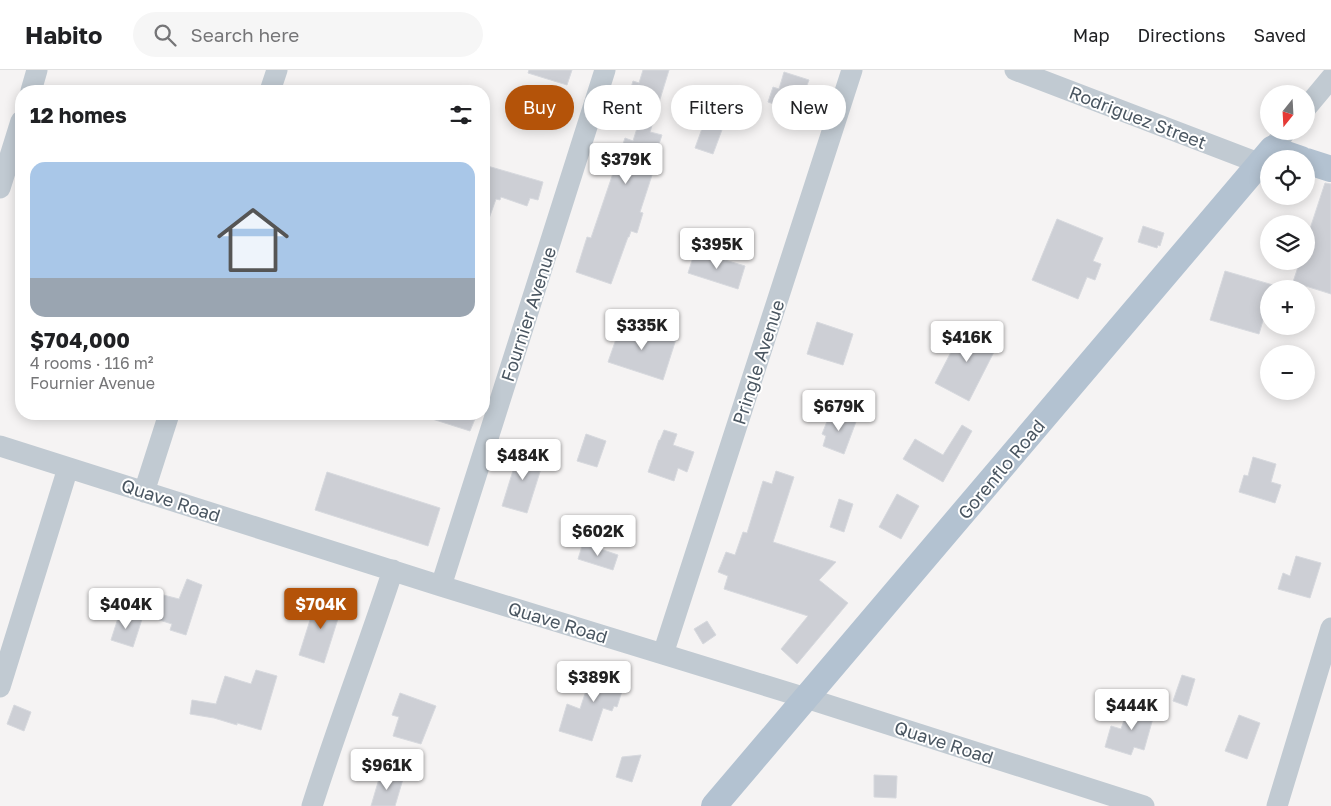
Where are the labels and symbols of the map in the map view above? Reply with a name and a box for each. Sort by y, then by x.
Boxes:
street label: Rodriguez Street [1066,81,1210,153]
north arrow [1260,85,1315,140]
pin: $379K [591,142,661,185]
pin: $395K [682,228,752,270]
street label: Fournier Avenue [496,244,560,384]
street label: Pringle Avenue [727,297,789,427]
pin: $335K [607,308,677,351]
pin: $416K [932,320,1002,363]
pin: $679K [804,390,874,432]
street label: Gorenflo Road [953,415,1049,523]
pin: $484K [488,438,558,481]
street label: Quave Road [119,474,223,526]
pin: $602K [563,514,633,557]
pin: $404K [91,588,161,630]
pin: $704K [286,588,356,630]
street label: Quave Road [506,596,610,648]
pin: $389K [559,660,629,703]
pin: $444K [1097,688,1167,731]
street label: Quave Road [892,716,996,768]
pin: $961K [352,748,422,791]

